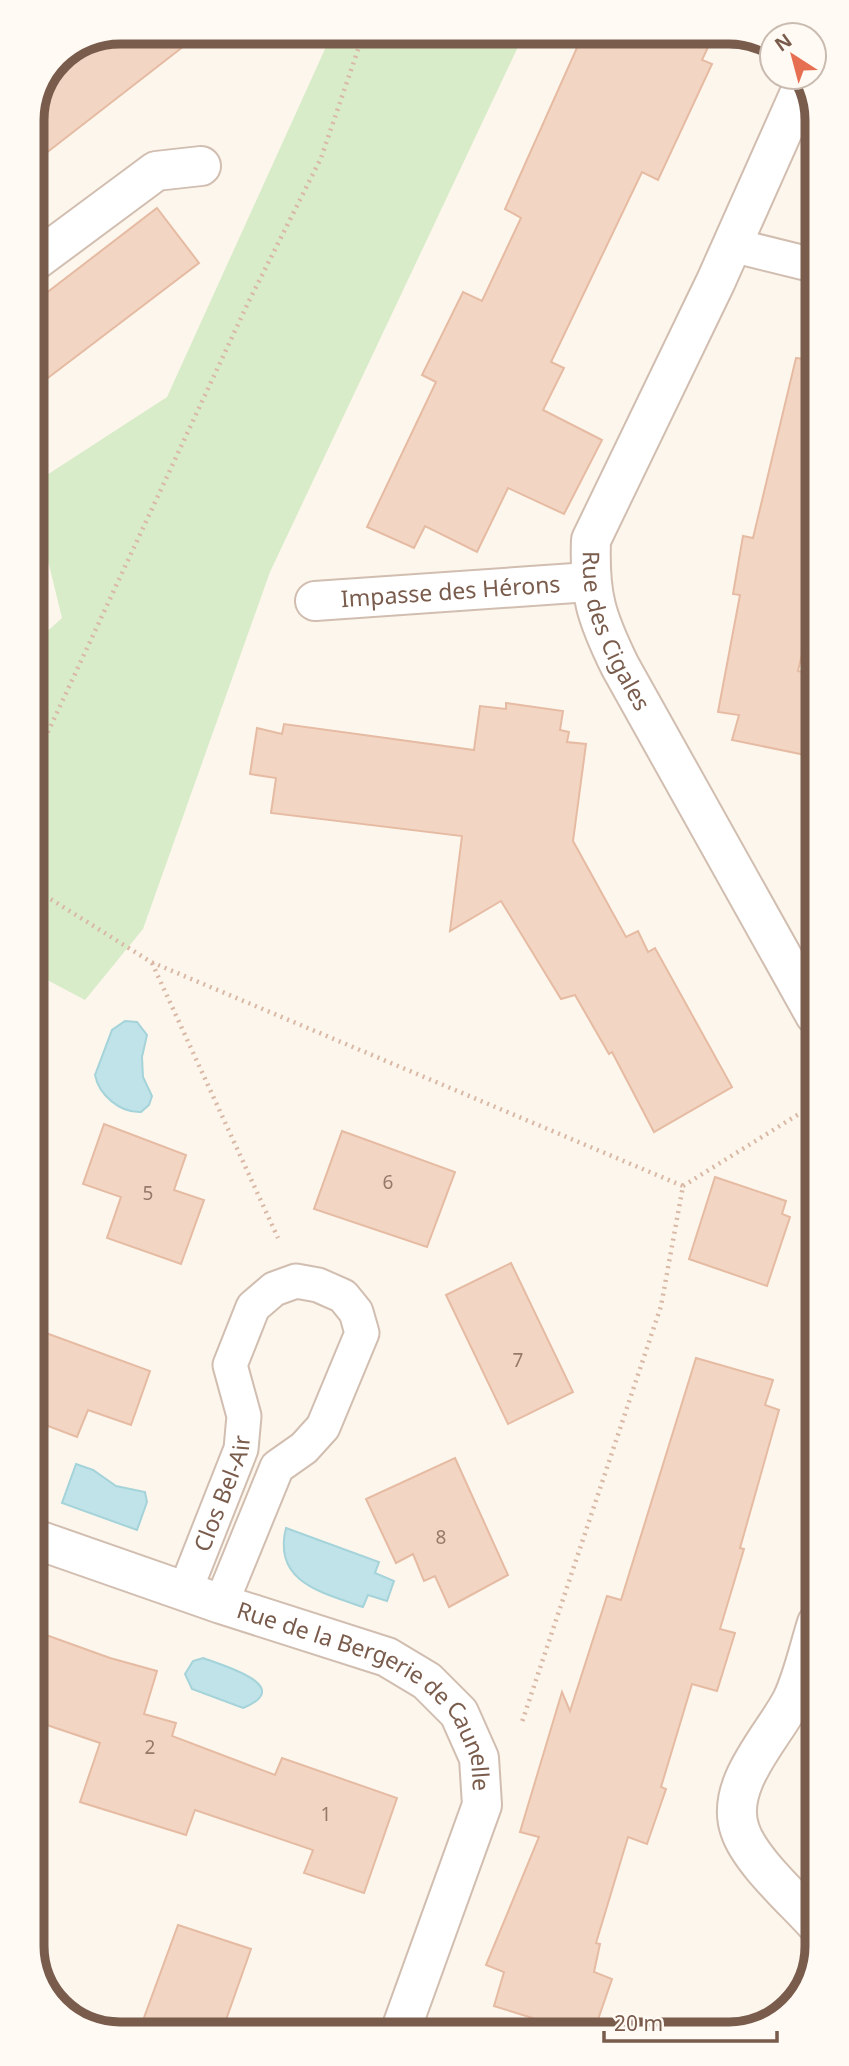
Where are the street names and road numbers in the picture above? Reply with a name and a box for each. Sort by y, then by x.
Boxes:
street label: Rue des Cigales [576,551,659,716]
street label: Impasse des Hérons [340,567,561,614]
street label: Clos Bel-Air [185,1433,257,1556]
street label: Rue de la Bergerie de Caunelle [233,1593,498,1792]

